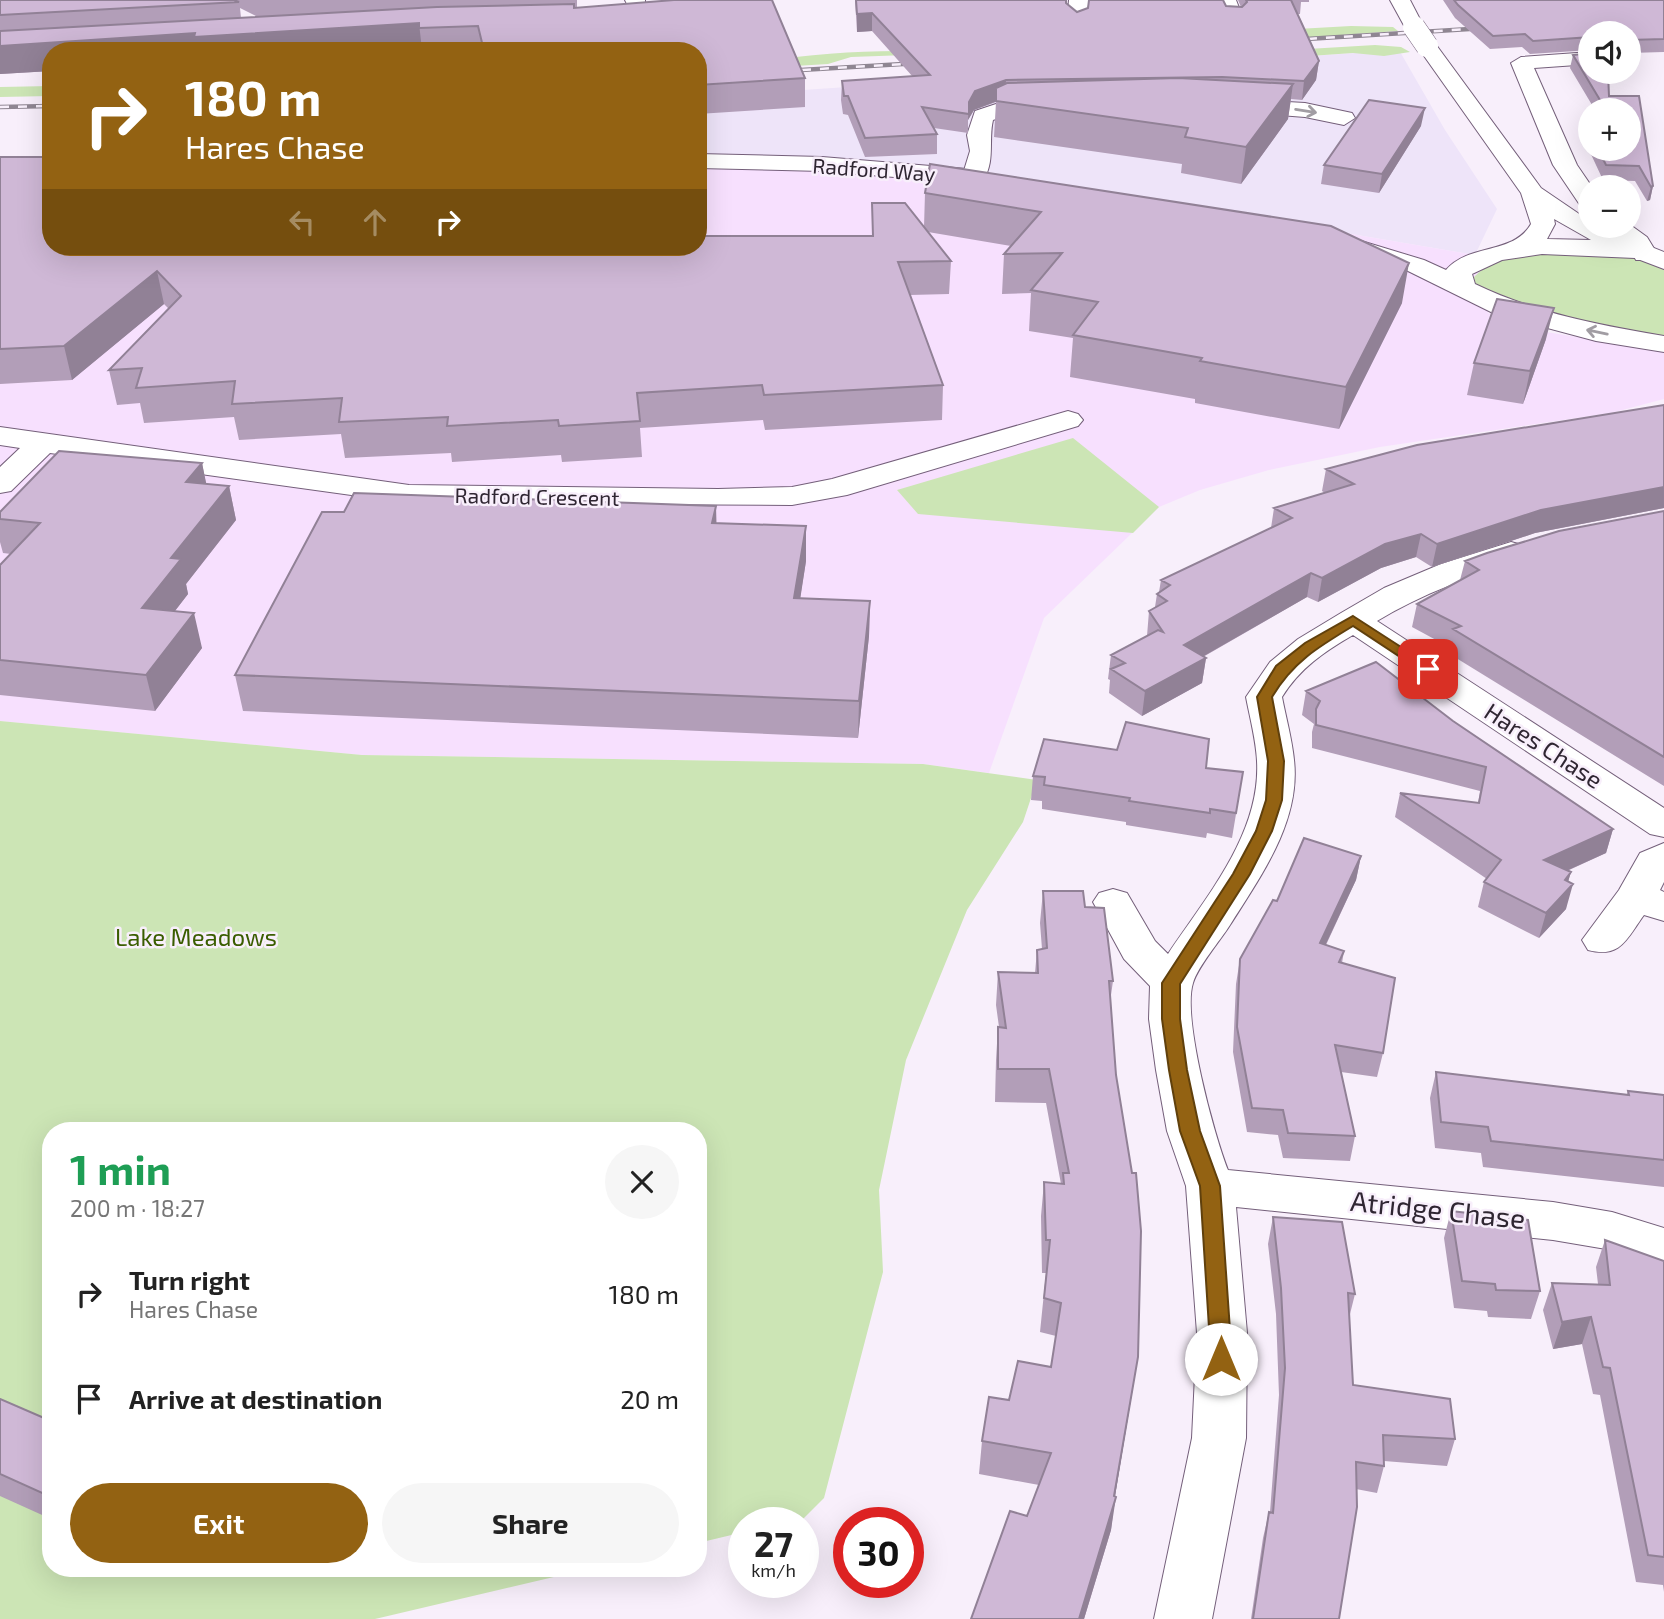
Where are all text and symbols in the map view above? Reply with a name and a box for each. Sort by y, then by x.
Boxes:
map controls [1578,21,1641,238]
button: sound [1578,21,1641,84]
text: 180 m [185,67,321,126]
icon: right [70,70,161,161]
button: + [1578,98,1641,161]
one-way arrow [1294,104,1317,117]
text: Hares Chase [185,127,365,165]
street label: Radford Way [812,152,936,186]
button: − [1578,175,1641,238]
icon: left [283,203,321,241]
icon: ahead [356,203,394,241]
icon: right [429,203,467,241]
one-way arrow [1586,325,1609,339]
street label: Radford Crescent [454,482,620,510]
pin [1398,639,1458,699]
icon: arrive [1409,650,1447,688]
street label: Hares Chase [1480,696,1608,794]
park label: Lake Meadows [115,922,277,951]
text: 1 min [70,1143,171,1193]
button: close [605,1145,679,1219]
street label: Atridge Chase [1349,1183,1527,1235]
text: 200 m · 18:27 [70,1194,205,1222]
text: Turn right [129,1264,250,1295]
icon: right [70,1275,108,1313]
text: 180 m [609,1278,679,1309]
text: Hares Chase [129,1295,258,1323]
position arrow [1184,1322,1258,1396]
icon: arrive [70,1380,108,1418]
text: Arrive at destination [129,1383,382,1414]
text: 20 m [620,1383,679,1414]
button: Exit [70,1483,368,1563]
button: Share [382,1483,679,1563]
speed limit sign: 30 [833,1507,924,1598]
text: 27 [754,1522,793,1564]
text: km/h [751,1559,796,1581]

